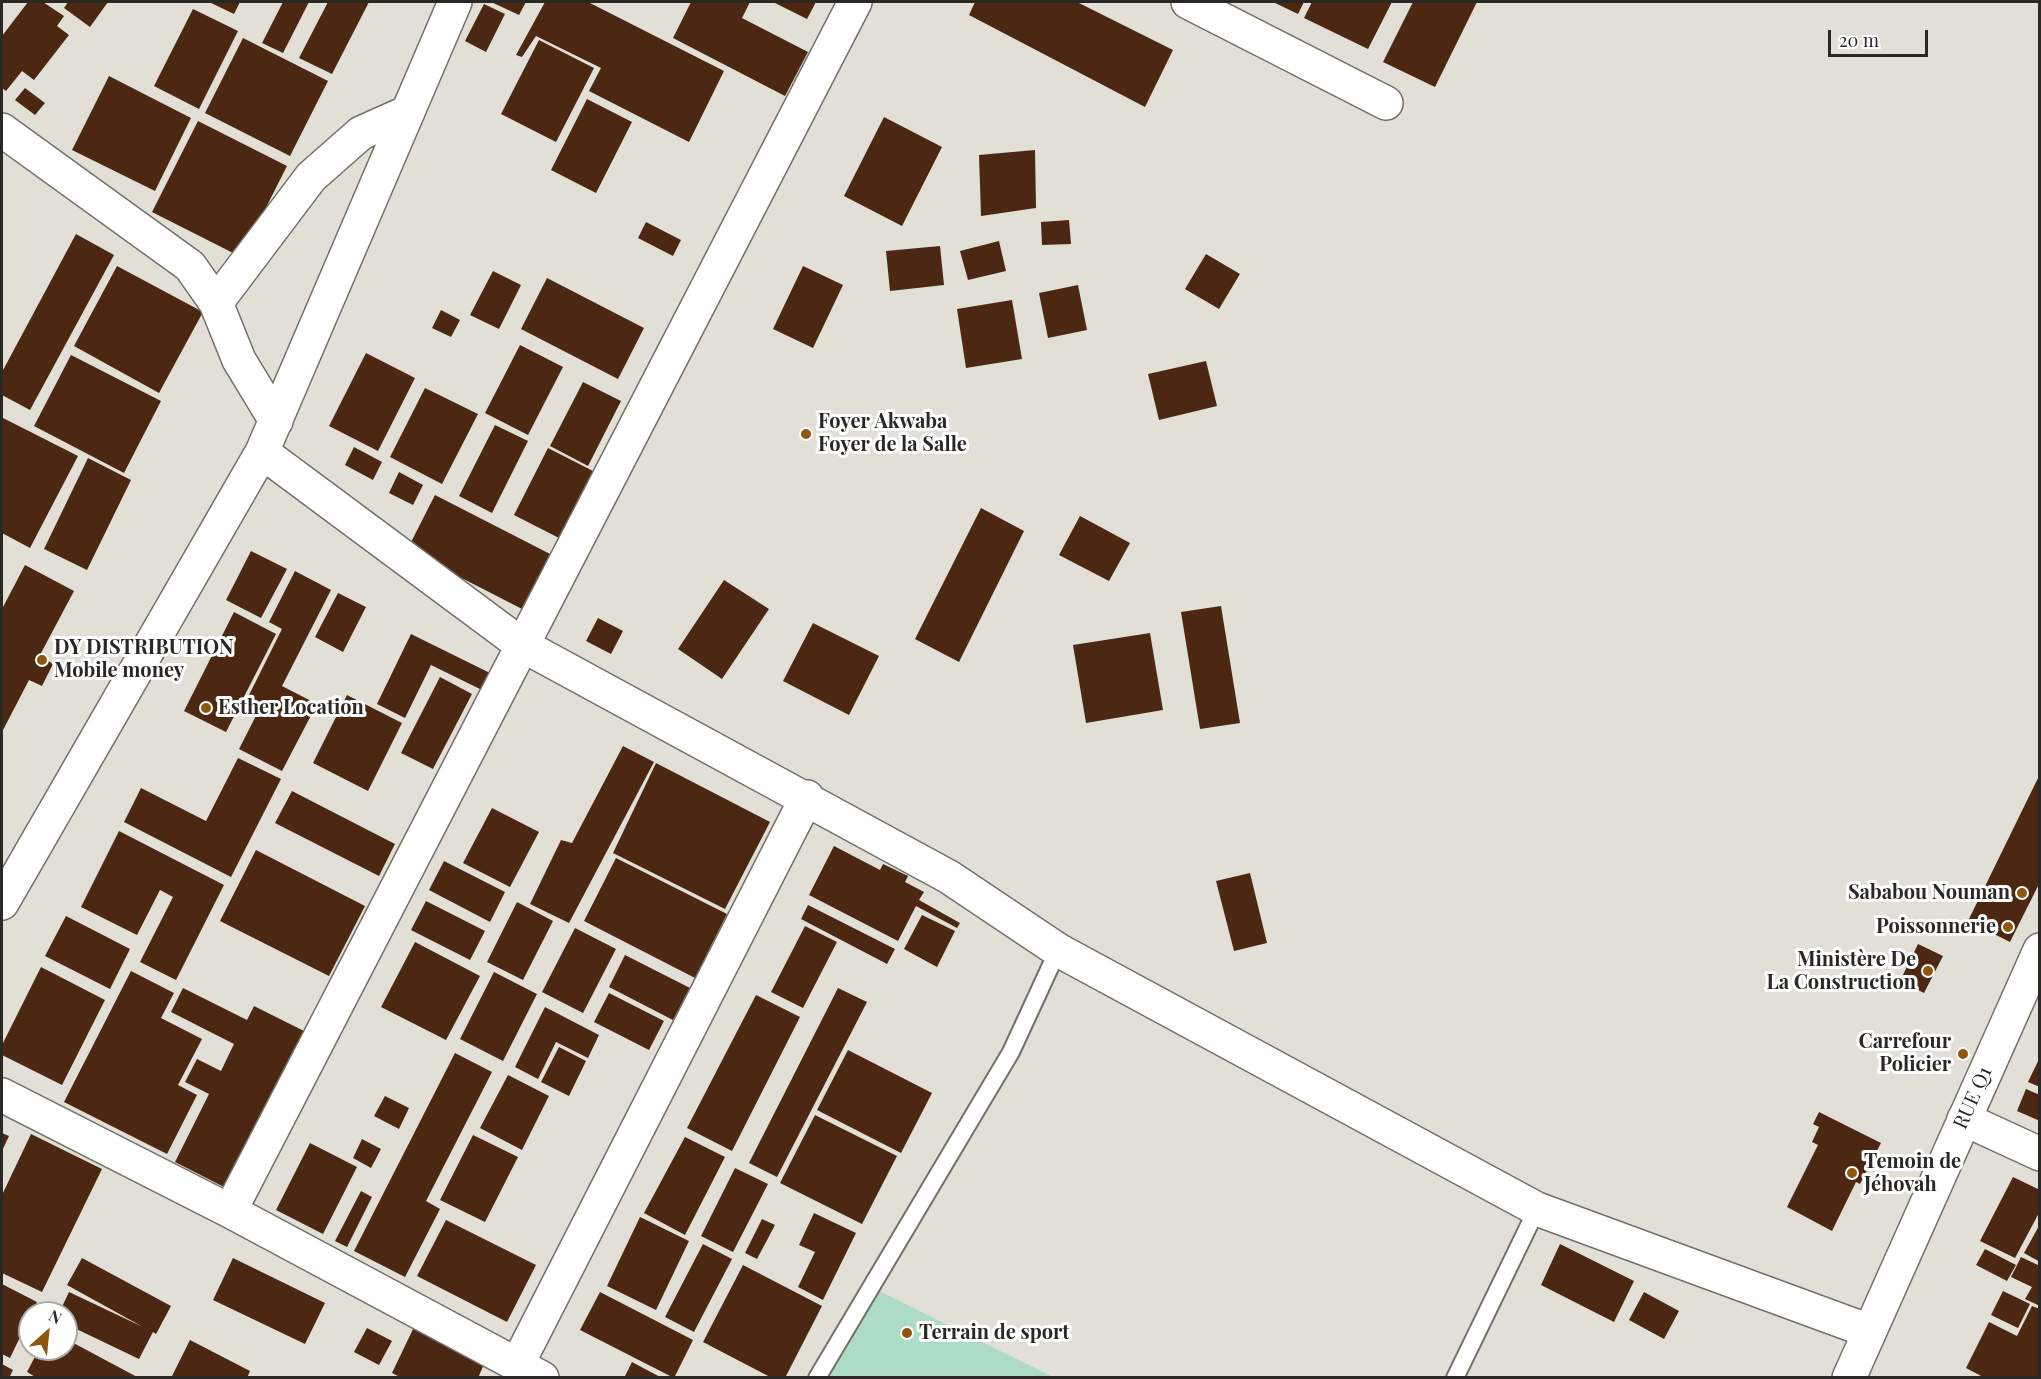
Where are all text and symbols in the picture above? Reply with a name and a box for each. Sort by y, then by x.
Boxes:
scale bar [1831,18,1932,56]
text: 20 m [1839,28,1879,52]
place label: Foyer Akwaba Foyer de la Salle [818,410,967,457]
marker: Foyer Akwaba Foyer de la Salle [799,427,813,441]
place label: DY DISTRIBUTION Mobile money [54,636,233,683]
marker: DY DISTRIBUTION Mobile money [35,653,49,667]
place label: Esther Location [218,696,364,720]
marker: Esther Location [199,701,213,715]
place label: Sababou Nouman [1848,881,2010,905]
marker: Sababou Nouman [2015,886,2029,900]
place label: Poissonnerie [1876,915,1996,939]
marker: Poissonnerie [2001,920,2015,934]
place label: Ministère De La Construction [1767,948,1916,995]
marker: Ministère De La Construction [1921,964,1935,978]
place label: Carrefour Policier [1859,1030,1951,1077]
marker: Carrefour Policier [1956,1047,1970,1061]
street label: RUE Q1 [1949,1063,1997,1133]
place label: Temoin de Jéhovah [1864,1150,1961,1197]
marker: Temoin de Jéhovah [1845,1166,1859,1180]
north arrow [18,1301,78,1361]
text: N [46,1304,65,1328]
place label: Terrain de sport [919,1321,1069,1345]
marker: Terrain de sport [900,1326,914,1340]

